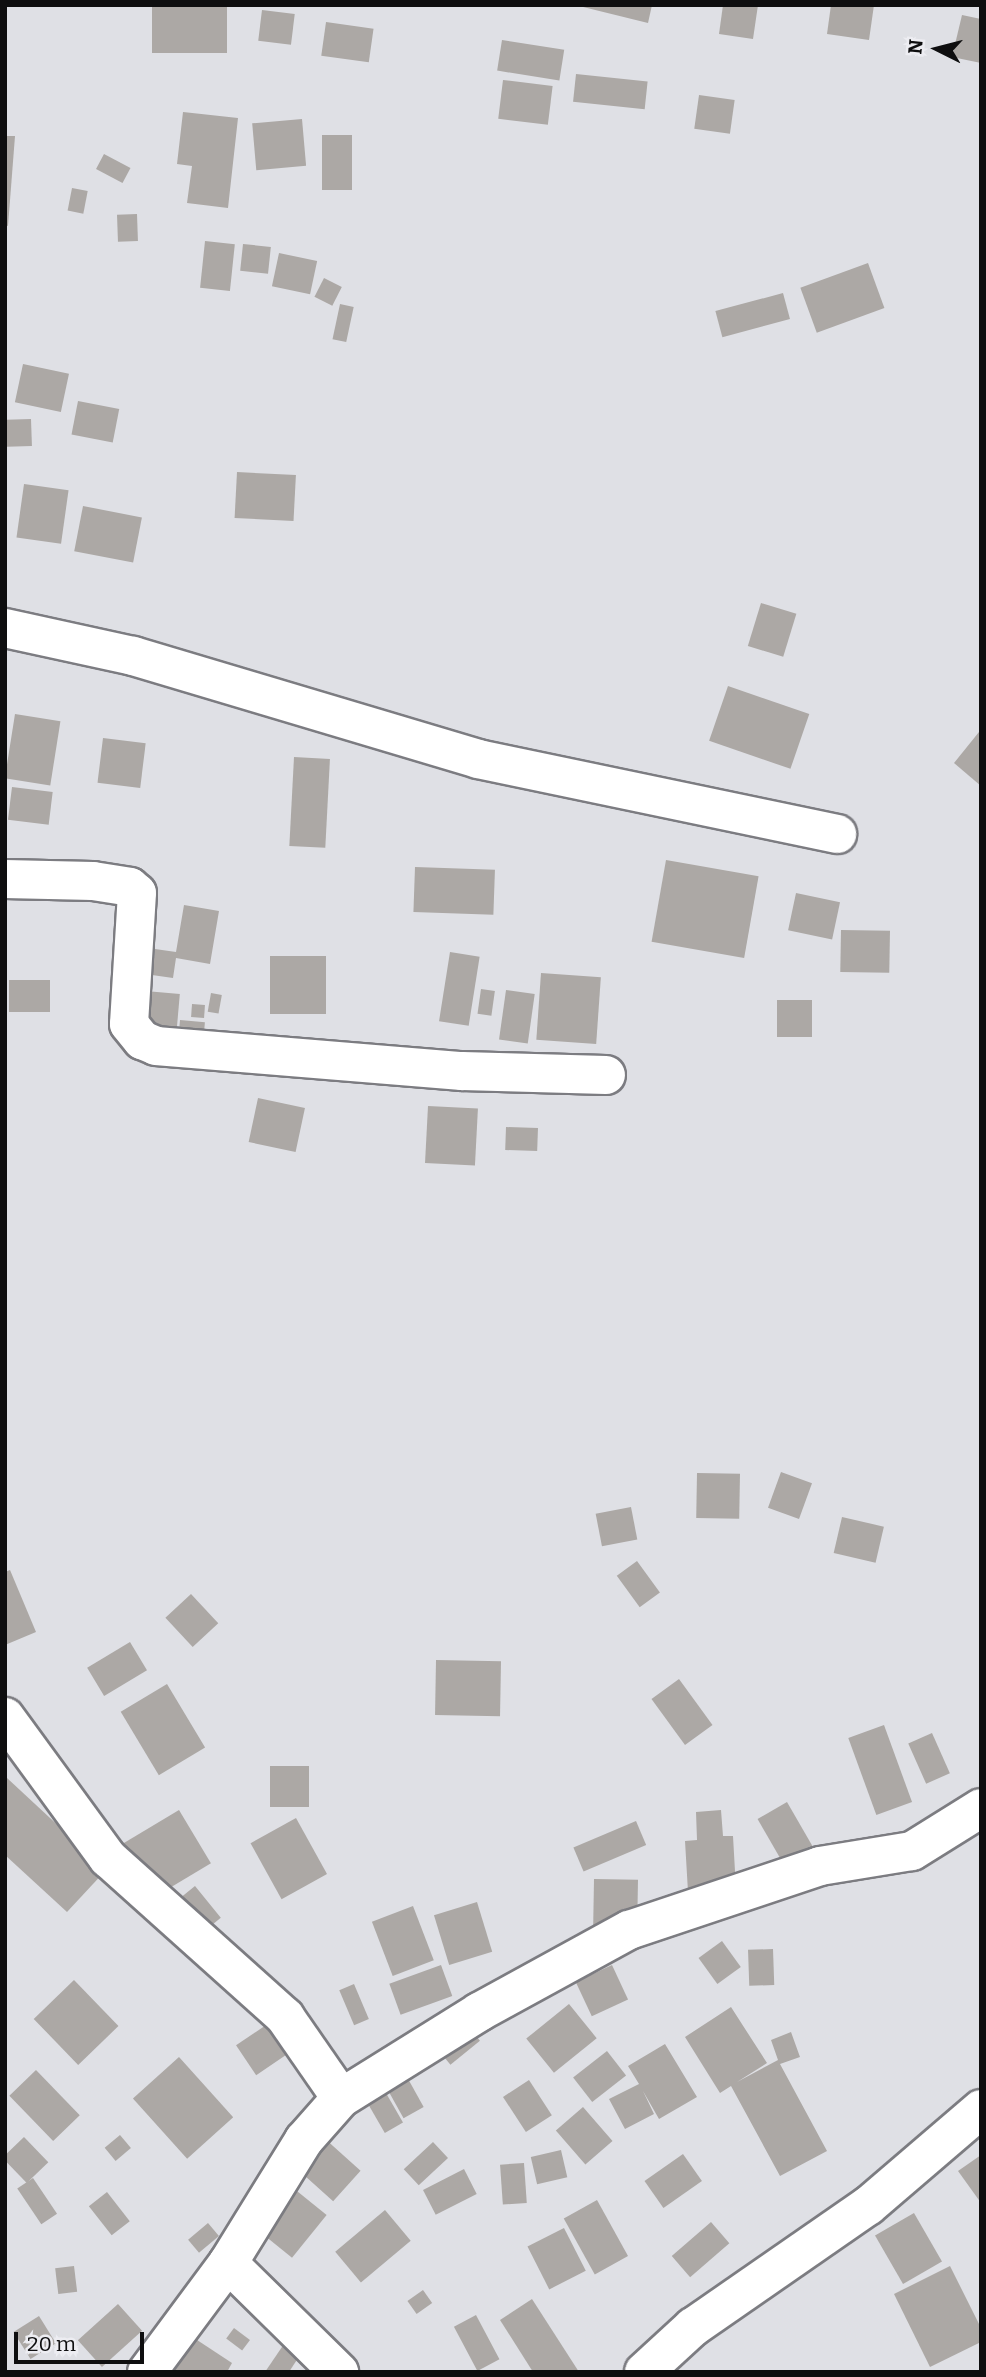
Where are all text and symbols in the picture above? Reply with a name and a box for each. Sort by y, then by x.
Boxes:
north arrow [902,14,972,84]
text: N [903,38,928,55]
scale bar [18,2318,147,2362]
text: 20 m [27,2331,76,2357]

